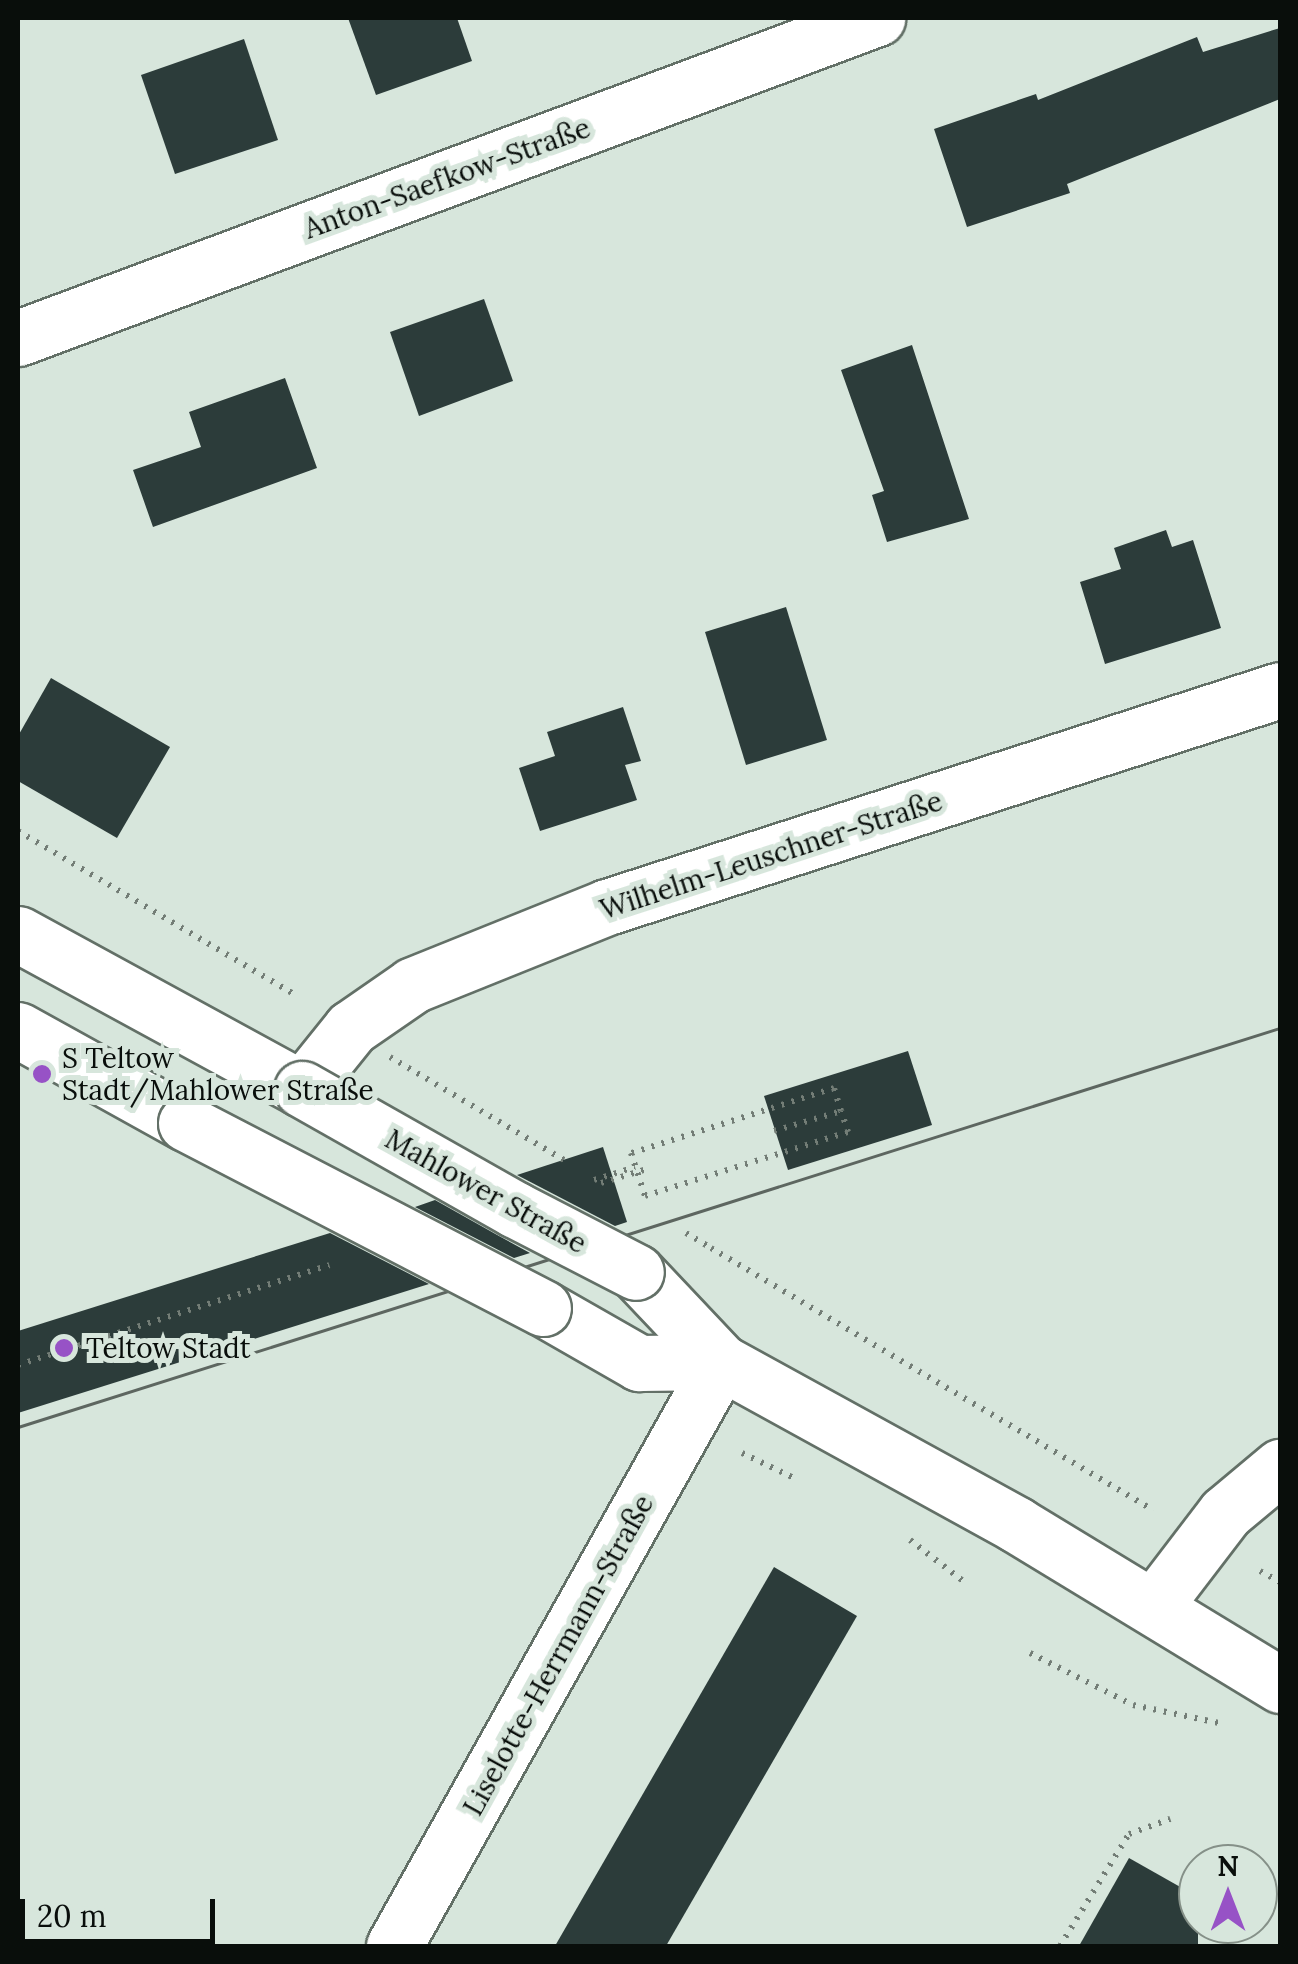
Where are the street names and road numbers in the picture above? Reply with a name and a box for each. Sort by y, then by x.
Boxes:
street label: Anton-Saefkow-Straße [299,111,595,245]
street label: Wilhelm-Leuschner-Straße [596,784,946,926]
street label: Mahlower Straße [380,1122,592,1260]
street label: Liselotte-Herrmann-Straße [456,1489,660,1821]

